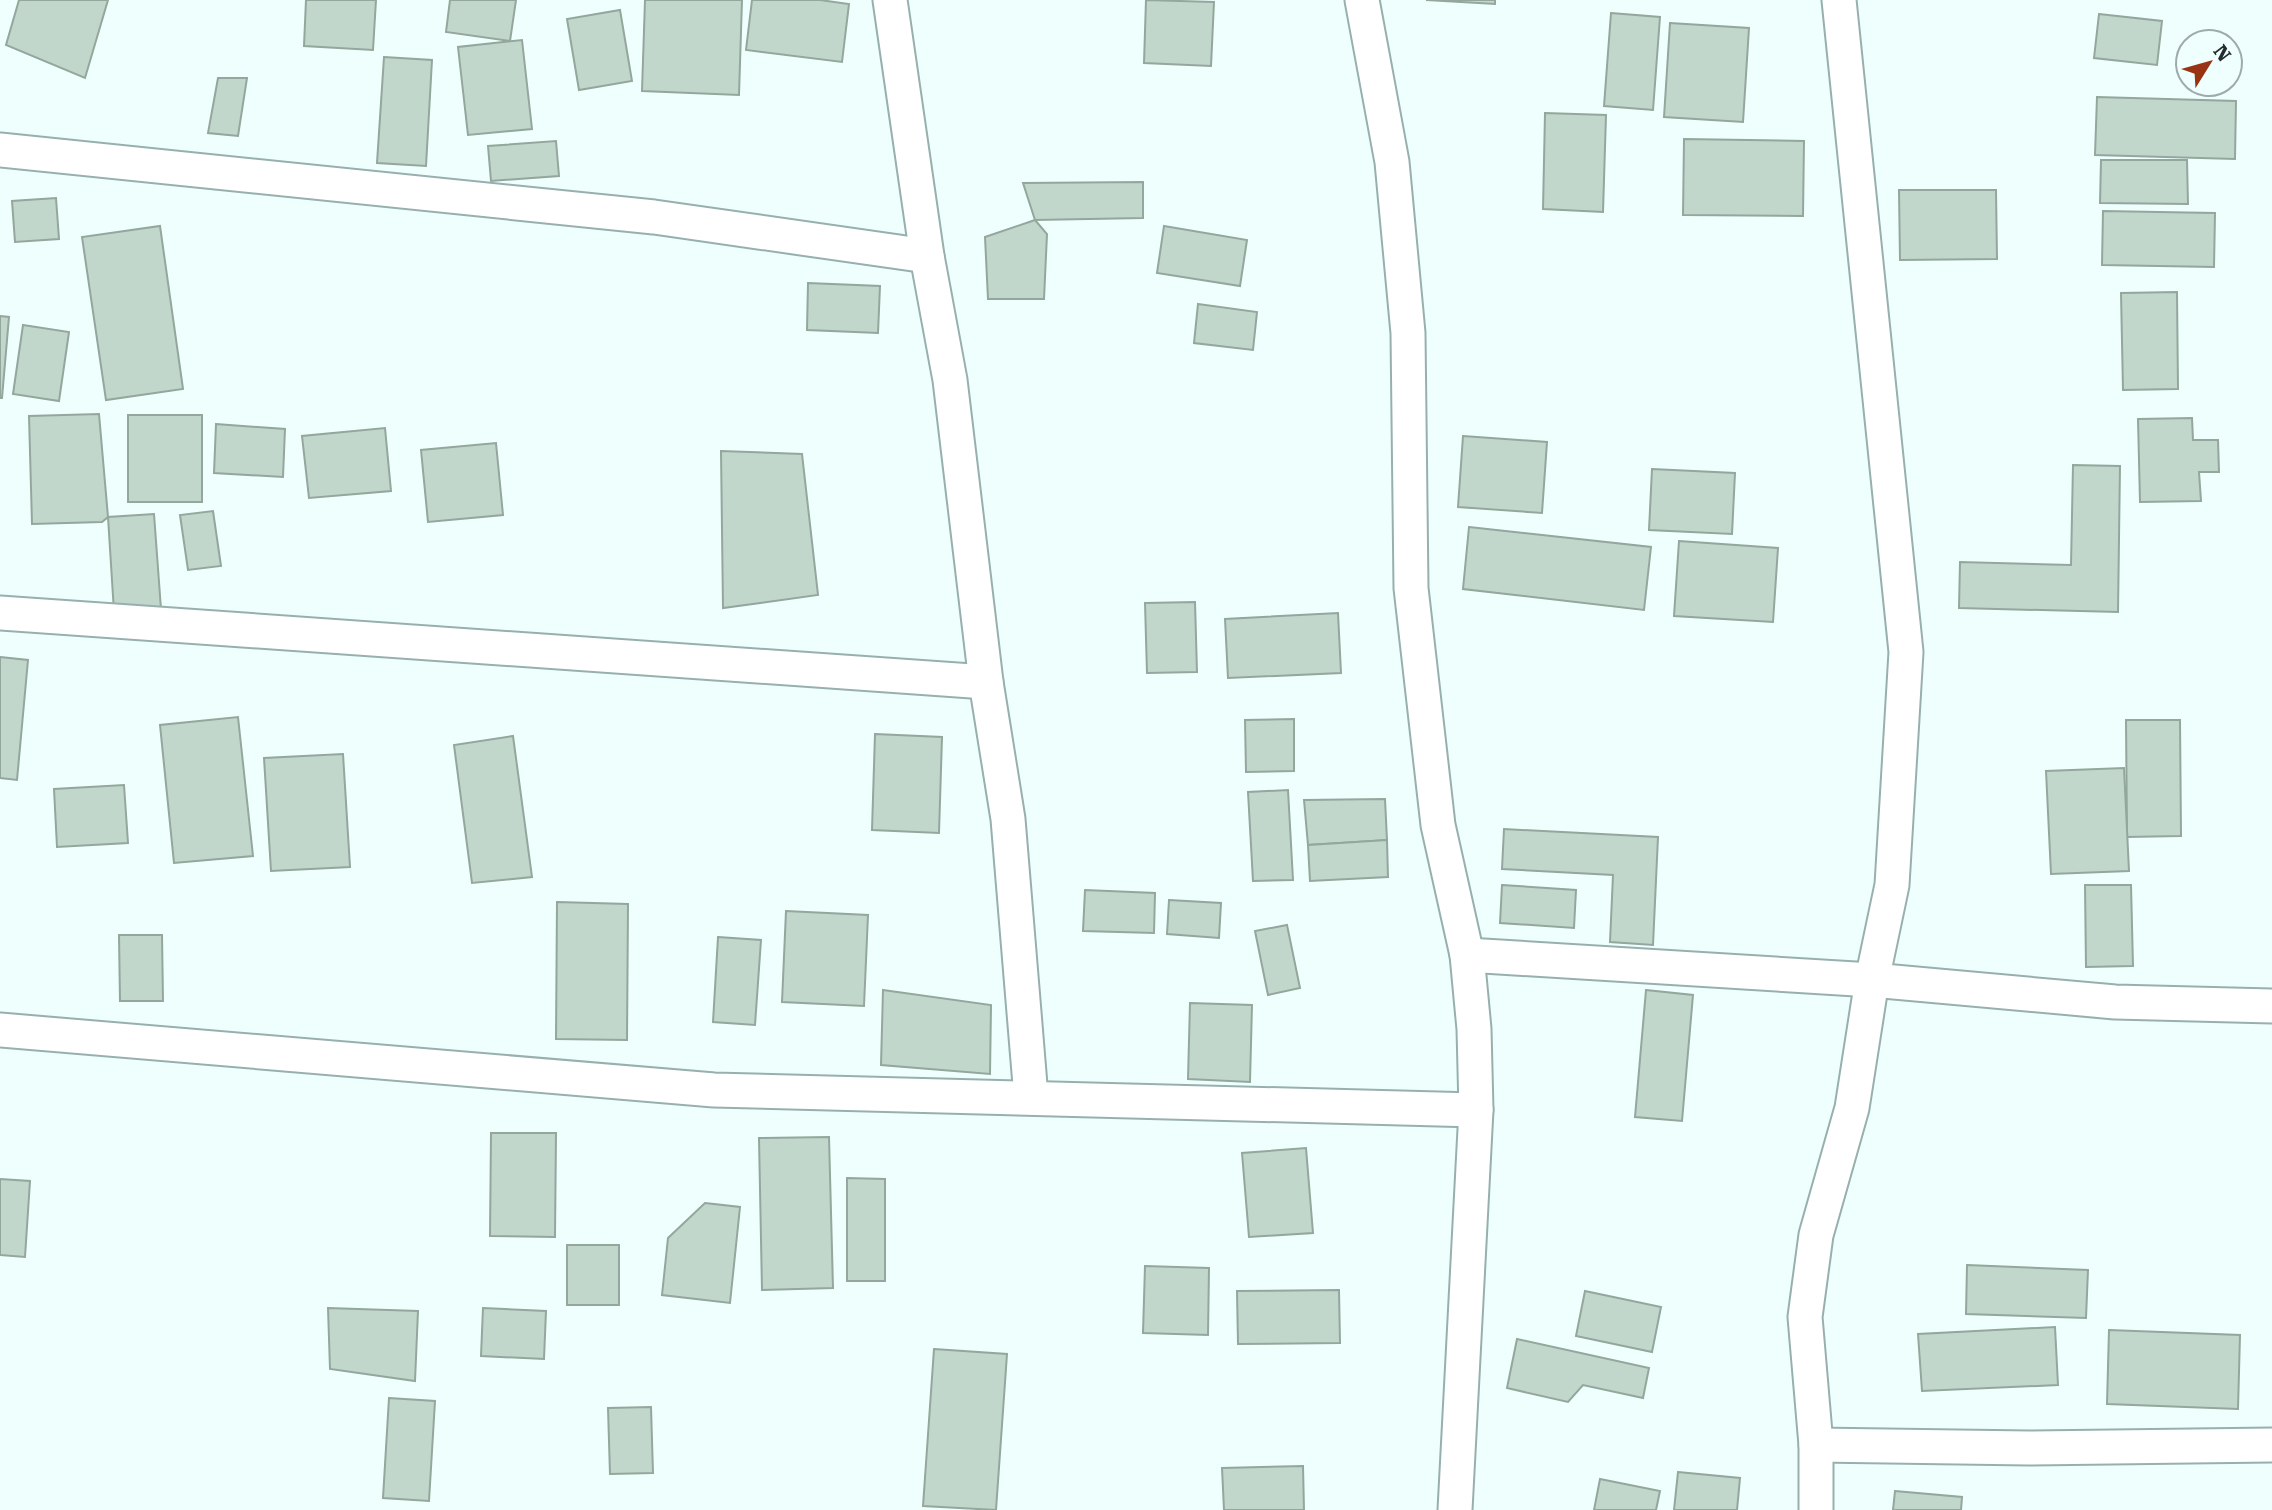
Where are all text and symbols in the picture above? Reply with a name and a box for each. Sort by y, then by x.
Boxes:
north arrow [2174,28,2244,98]
text: N [2209,40,2236,66]

